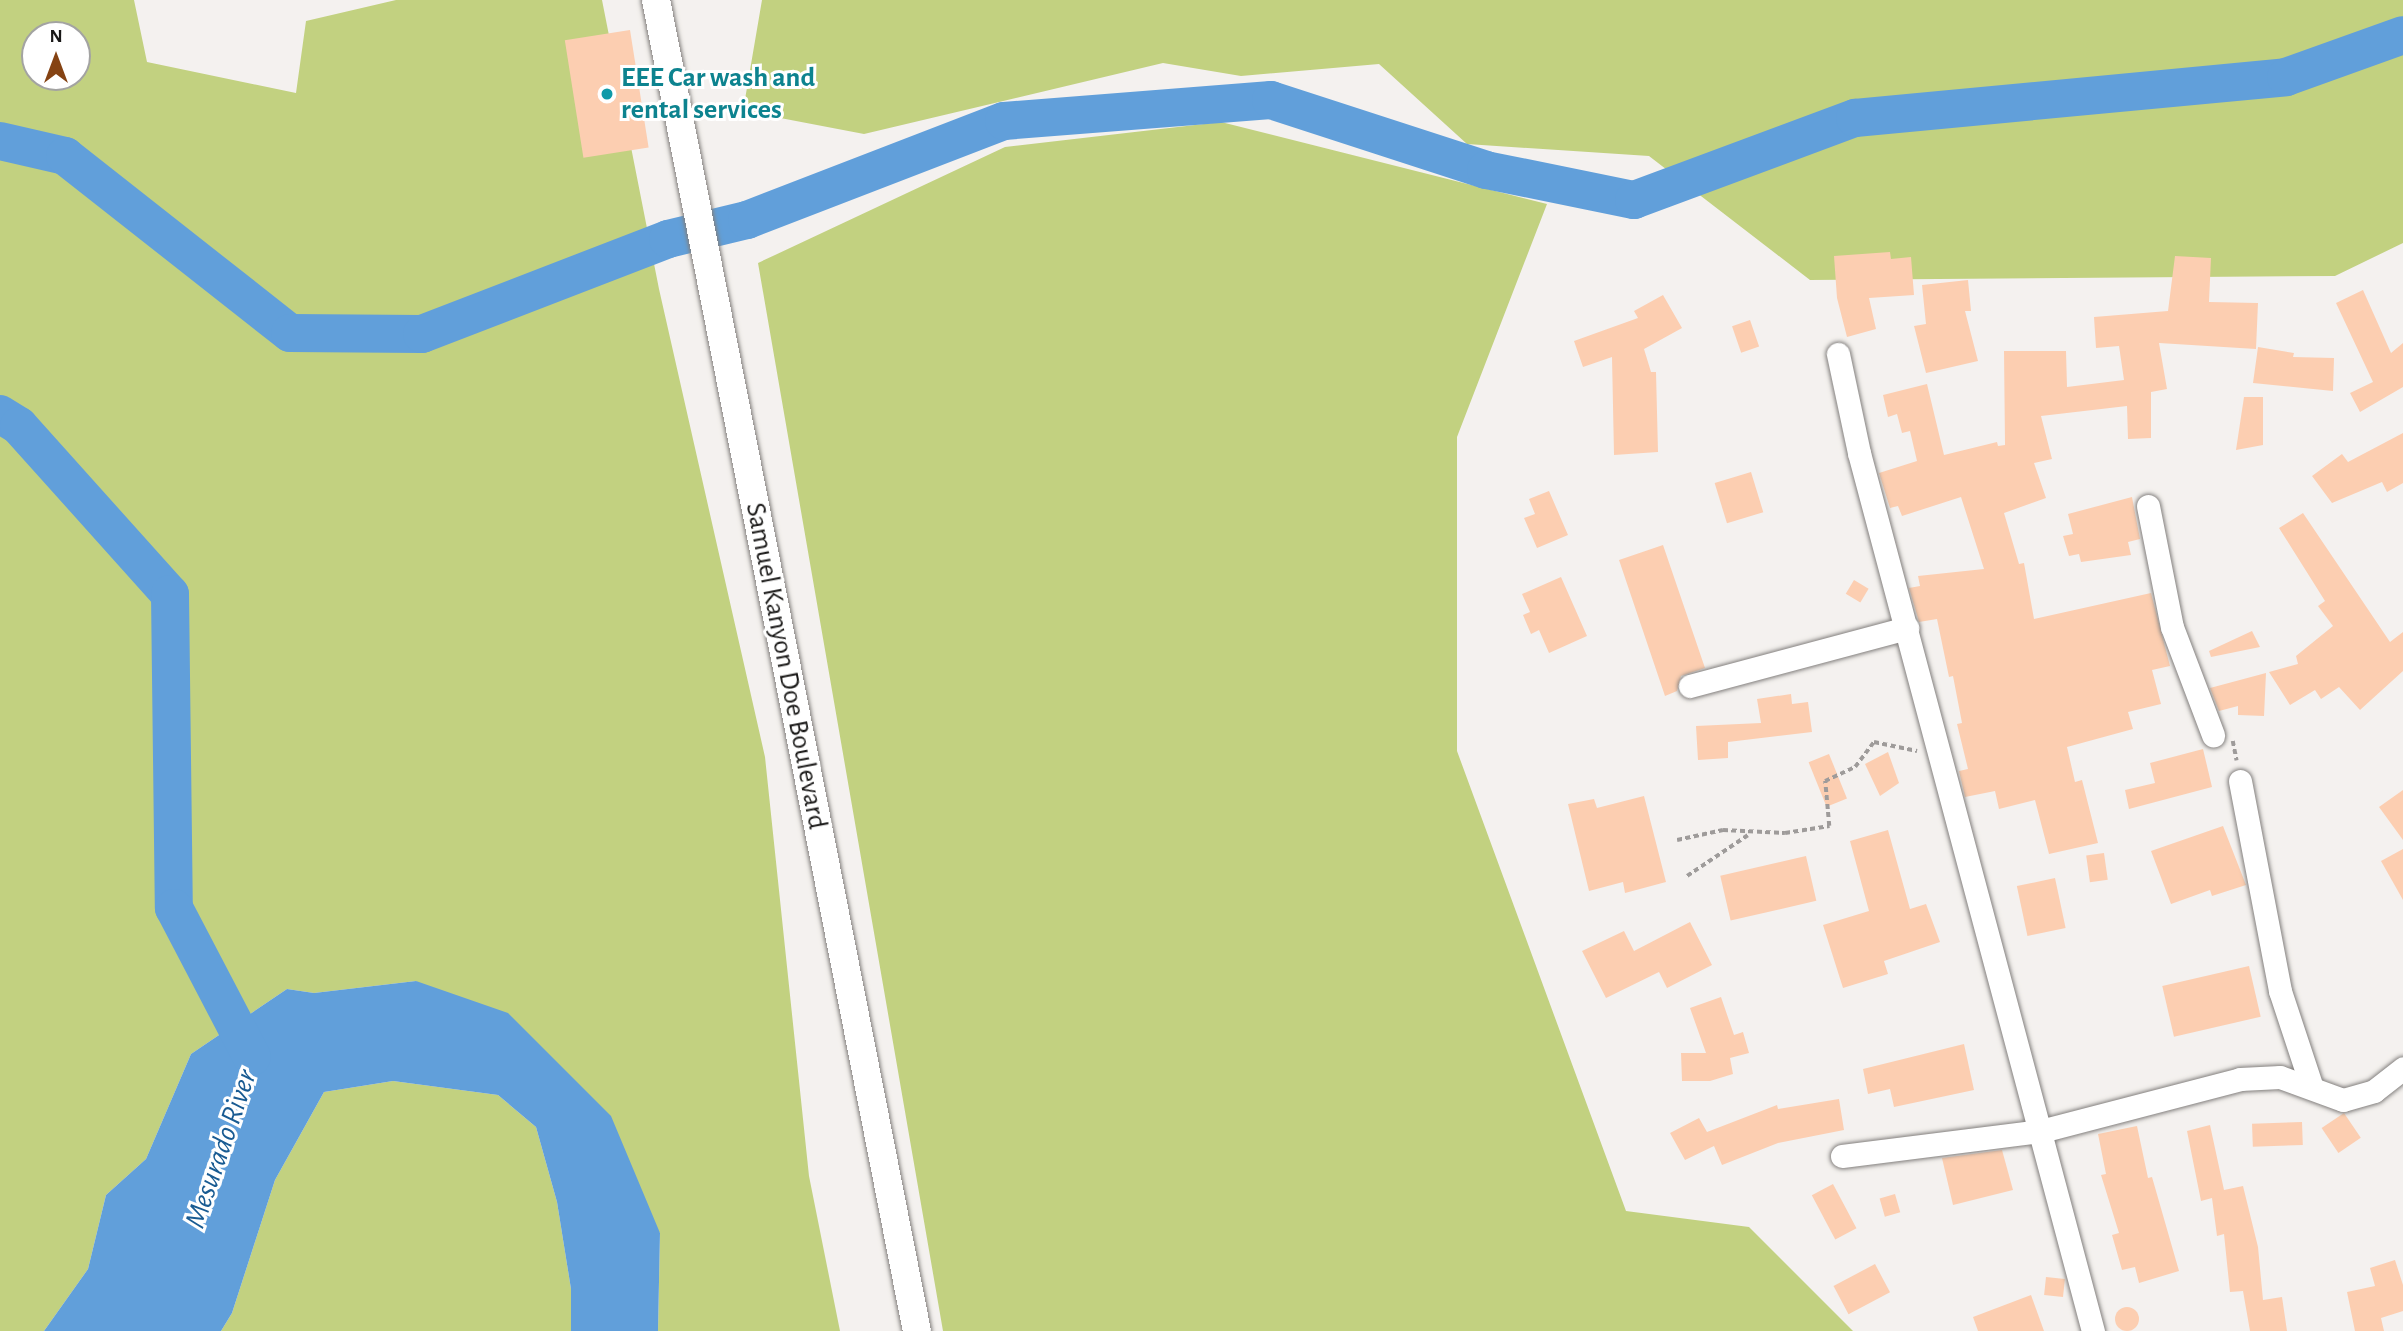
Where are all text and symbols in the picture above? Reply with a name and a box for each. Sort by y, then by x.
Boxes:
north arrow [21,21,91,91]
text: N [49,27,63,46]
place label: EEE Car wash and rental services [621,61,815,127]
marker: EEE Car wash and rental services [599,86,615,102]
street label: Samuel Kanyon Doe Boulevard [738,500,834,832]
water label: Mesurado River [177,1065,265,1233]

